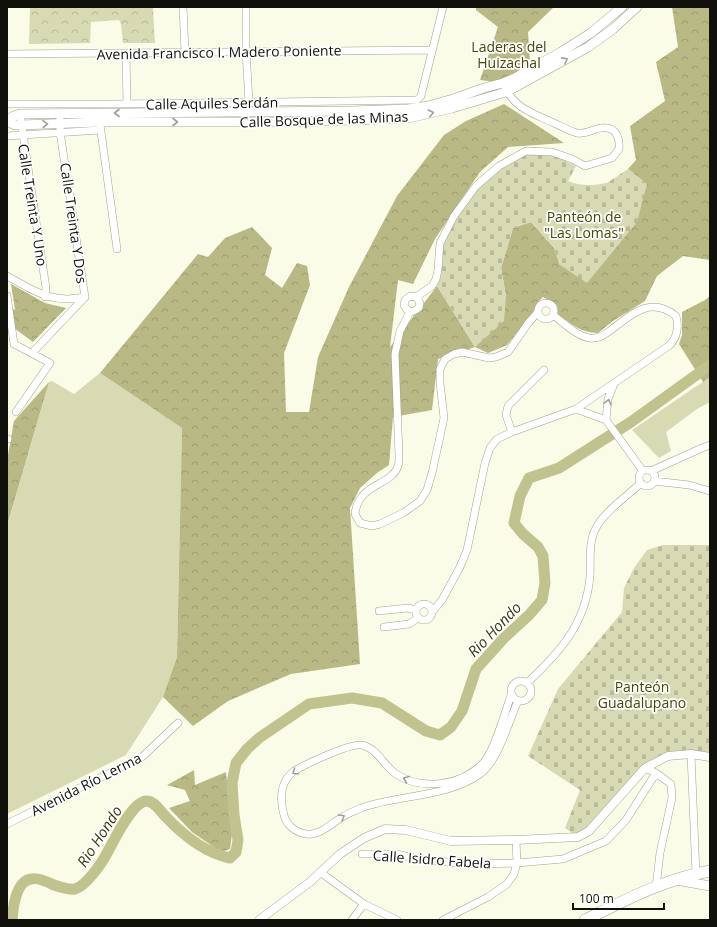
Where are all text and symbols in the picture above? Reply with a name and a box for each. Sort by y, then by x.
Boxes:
park label: Laderas del Huizachal [471,37,547,72]
street label: Avenida Francisco I. Madero Poniente [96,40,342,64]
one-way arrow [561,57,568,64]
street label: Calle Aquiles Serdán [146,92,278,114]
street label: Calle Bosque de las Minas [239,107,409,131]
one-way arrow [114,109,120,117]
one-way arrow [427,110,434,118]
one-way arrow [172,118,178,126]
one-way arrow [42,120,48,129]
street label: Calle Treinta Y Uno [14,142,52,268]
street label: Calle Treinta Y Dos [56,161,92,285]
park label: Panteón de "Las Lomas" [544,207,624,242]
one-way arrow [603,398,612,405]
water label: Rio Hondo [463,597,525,661]
park label: Panteón Guadalupano [598,677,686,712]
street label: Avenida Río Lerma [27,748,145,820]
one-way arrow [293,767,300,774]
one-way arrow [403,775,410,783]
water label: Rio Hondo [72,802,126,870]
one-way arrow [338,815,346,822]
street label: Calle Isidro Fabela [372,845,492,873]
scale bar [573,885,664,911]
text: 100 m [579,890,614,907]

